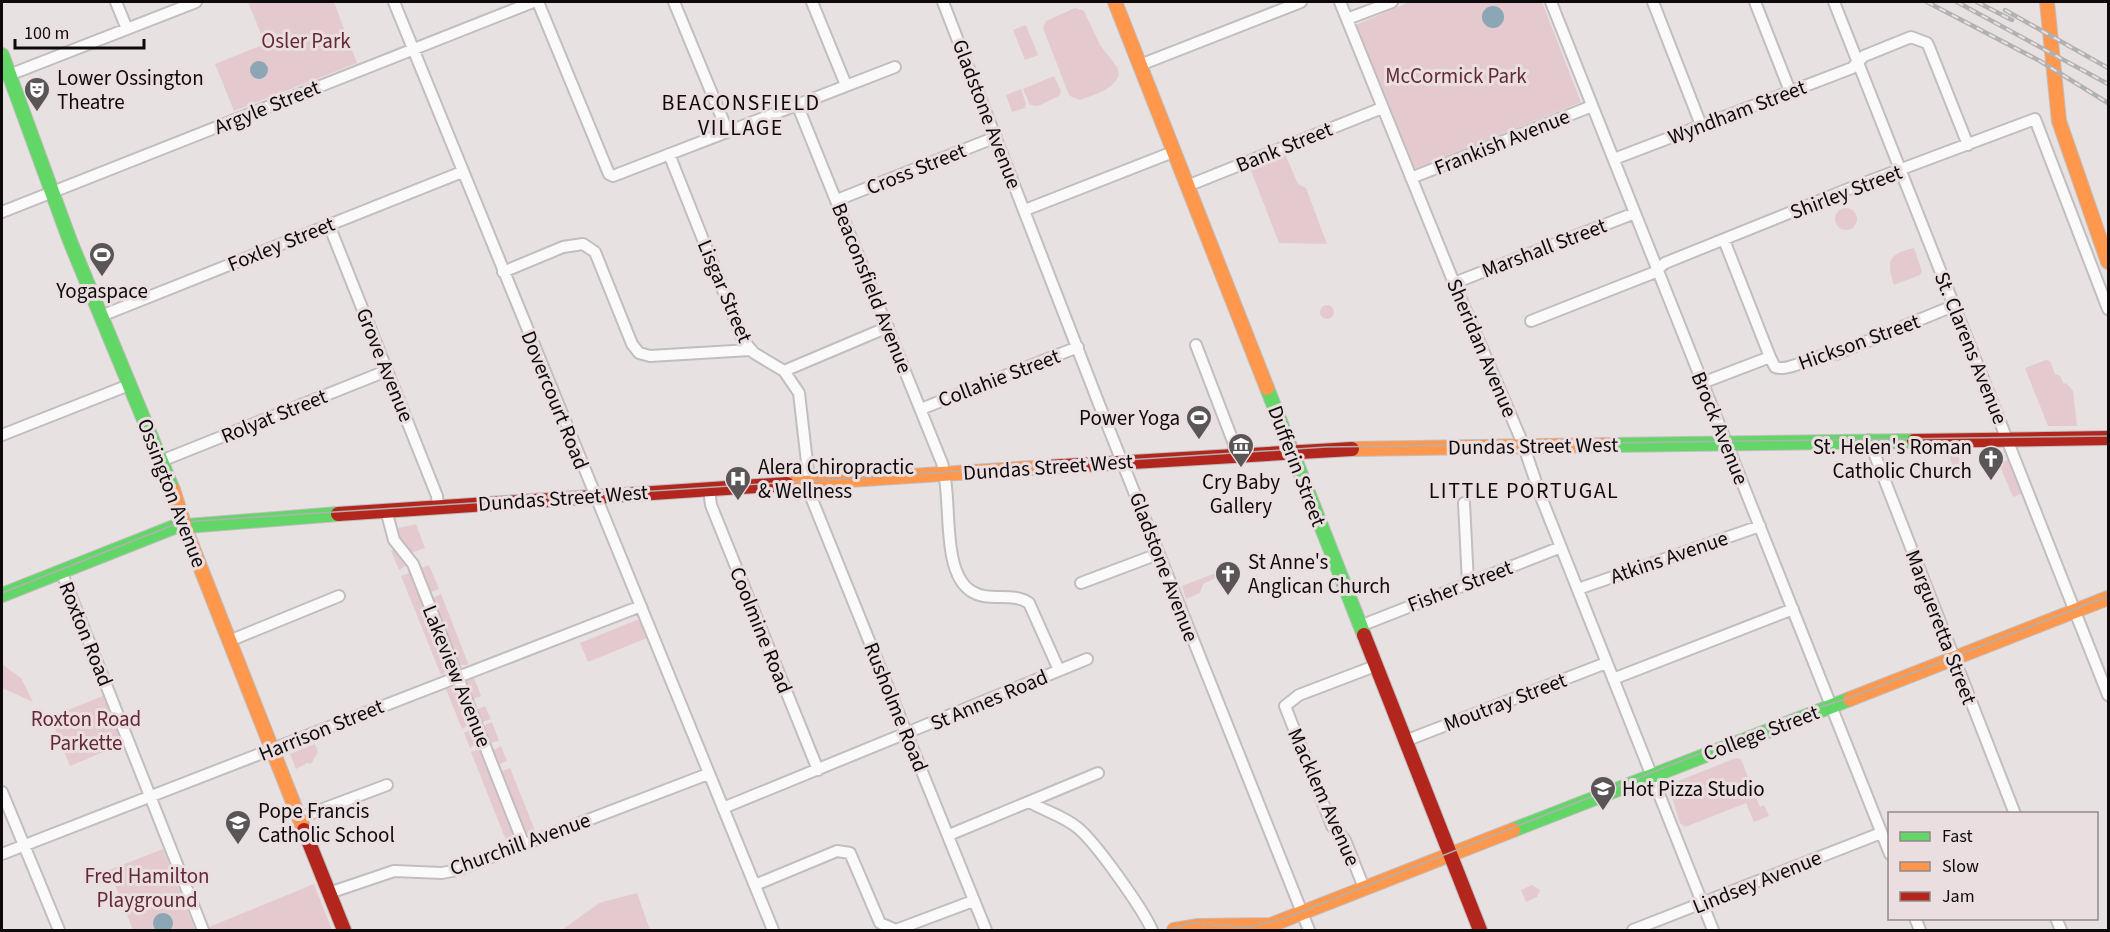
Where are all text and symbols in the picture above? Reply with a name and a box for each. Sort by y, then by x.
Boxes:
scale bar [15,12,144,50]
text: 100 m [24,21,69,46]
park label: Osler Park [261,26,351,56]
street label: Gladstone Avenue [945,35,1029,193]
park label: McCormick Park [1385,61,1527,91]
place label: Lower Ossington Theatre [57,63,204,117]
street label: Argyle Street [210,72,324,142]
street label: Wyndham Street [1664,72,1810,152]
theatre icon: Lower Ossington Theatre [22,75,52,113]
district label: BEACONSFIELD VILLAGE [661,87,821,144]
street label: Frankish Avenue [1430,101,1574,183]
street label: Bank Street [1231,114,1337,180]
street label: Cross Street [862,135,970,203]
street label: Shirley Street [1786,157,1906,227]
street label: Beaconsfield Avenue [824,198,920,378]
street label: Foxley Street [223,209,339,279]
street label: Marshall Street [1477,210,1611,286]
street label: Lisgar Street [690,235,760,347]
sports icon: Yogaspace [87,240,117,278]
street label: St. Clarens Avenue [1927,267,2015,429]
street label: Sheridan Avenue [1439,274,1525,422]
place label: Yogaspace [55,276,148,306]
street label: Grove Avenue [349,304,421,426]
street label: Hickson Street [1794,306,1924,378]
street label: Dovercourt Road [514,326,596,474]
street label: Collahie Street [934,341,1064,415]
street label: Brock Avenue [1684,367,1756,489]
street label: Rolyat Street [216,381,332,451]
street label: Dufferin Street [1260,401,1334,531]
place label: Power Yoga [1079,403,1180,433]
sports icon: Power Yoga [1184,403,1214,441]
street label: Ossington Avenue [130,414,214,572]
street label: Dundas Street West [1448,430,1618,462]
museum icon: Cry Baby Gallery [1226,431,1256,469]
place label: St. Helen's Roman Catholic Church [1813,432,1972,486]
church icon: St. Helen's Roman Catholic Church [1976,444,2006,482]
street label: Dundas Street West [962,446,1134,488]
place label: Alera Chiropractic & Wellness [758,452,914,506]
hospital icon: Alera Chiropractic & Wellness [723,464,753,502]
place label: Cry Baby Gallery [1202,467,1280,521]
district label: LITTLE PORTUGAL [1429,475,1619,507]
street label: Dundas Street West [477,477,649,519]
street label: Gladstone Avenue [1122,488,1206,646]
street label: Atkins Avenue [1606,523,1732,591]
street label: Margueretta Street [1898,545,1984,709]
place label: St Anne's Anglican Church [1248,547,1391,601]
street label: Fisher Street [1403,552,1517,620]
church icon: St Anne's Anglican Church [1213,559,1243,597]
street label: Coolmine Road [722,562,800,698]
street label: Roxton Road [51,577,121,691]
street label: Lakeview Avenue [415,600,499,752]
street label: Rusholme Road [856,638,936,776]
street label: St Annes Road [926,662,1052,738]
street label: Moutray Street [1439,665,1571,739]
street label: Harrison Street [254,691,388,769]
street label: College Street [1699,697,1823,769]
park label: Roxton Road Parkette [31,704,141,758]
street label: Macklem Avenue [1280,723,1368,871]
school or university icon: Hot Pizza Studio [1588,774,1618,812]
place label: Hot Pizza Studio [1622,774,1765,804]
place label: Pope Francis Catholic School [258,796,395,850]
street label: Churchill Avenue [445,805,595,883]
school or university icon: Pope Francis Catholic School [223,808,253,846]
legend [1888,812,2098,920]
text: Fast [1942,824,1973,849]
street label: Lindsey Avenue [1688,843,1826,921]
text: Slow [1942,854,1979,879]
park label: Fred Hamilton Playground [84,861,210,915]
text: Jam [1942,884,1975,909]

